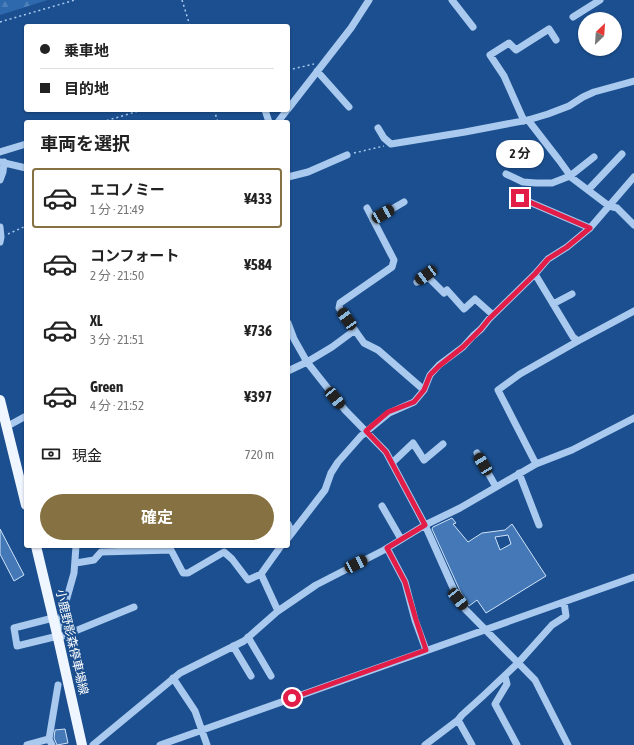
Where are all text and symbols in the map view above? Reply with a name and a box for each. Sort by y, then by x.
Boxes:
north arrow [578,12,622,56]
map controls [578,12,622,56]
text: 乗車地 [64,42,109,59]
text: 目的地 [64,80,109,97]
text: 車両を選択 [40,133,130,154]
callout: 2 分 [496,140,544,168]
text: 2 分 [510,146,530,161]
icon: car [42,180,78,216]
text: エコノミー [90,181,165,198]
route end [511,189,529,207]
text: ¥433 [244,190,272,207]
text: 1 分 · 21:49 [90,202,144,217]
car [370,203,396,225]
icon: car [42,246,78,282]
text: コンフォート [90,247,180,264]
text: ¥584 [244,256,272,273]
car [413,263,439,287]
text: 2 分 · 21:50 [90,268,144,283]
car [335,306,359,332]
icon: car [42,312,78,348]
text: XL [90,312,103,329]
text: ¥736 [244,322,272,339]
text: 3 分 · 21:51 [90,332,144,347]
icon: car [42,378,78,414]
text: Green [90,378,123,395]
car [323,385,347,411]
text: ¥397 [244,388,272,405]
text: 4 分 · 21:52 [90,398,144,413]
icon: cash [40,443,62,465]
text: 現金 [72,447,102,464]
text: 720 m [245,447,274,462]
car [472,451,494,477]
button: 確定 [40,494,274,540]
car [343,553,369,575]
car [446,586,470,612]
street label: 小鹿野影森停車場線 [53,588,91,696]
route start [283,689,301,707]

